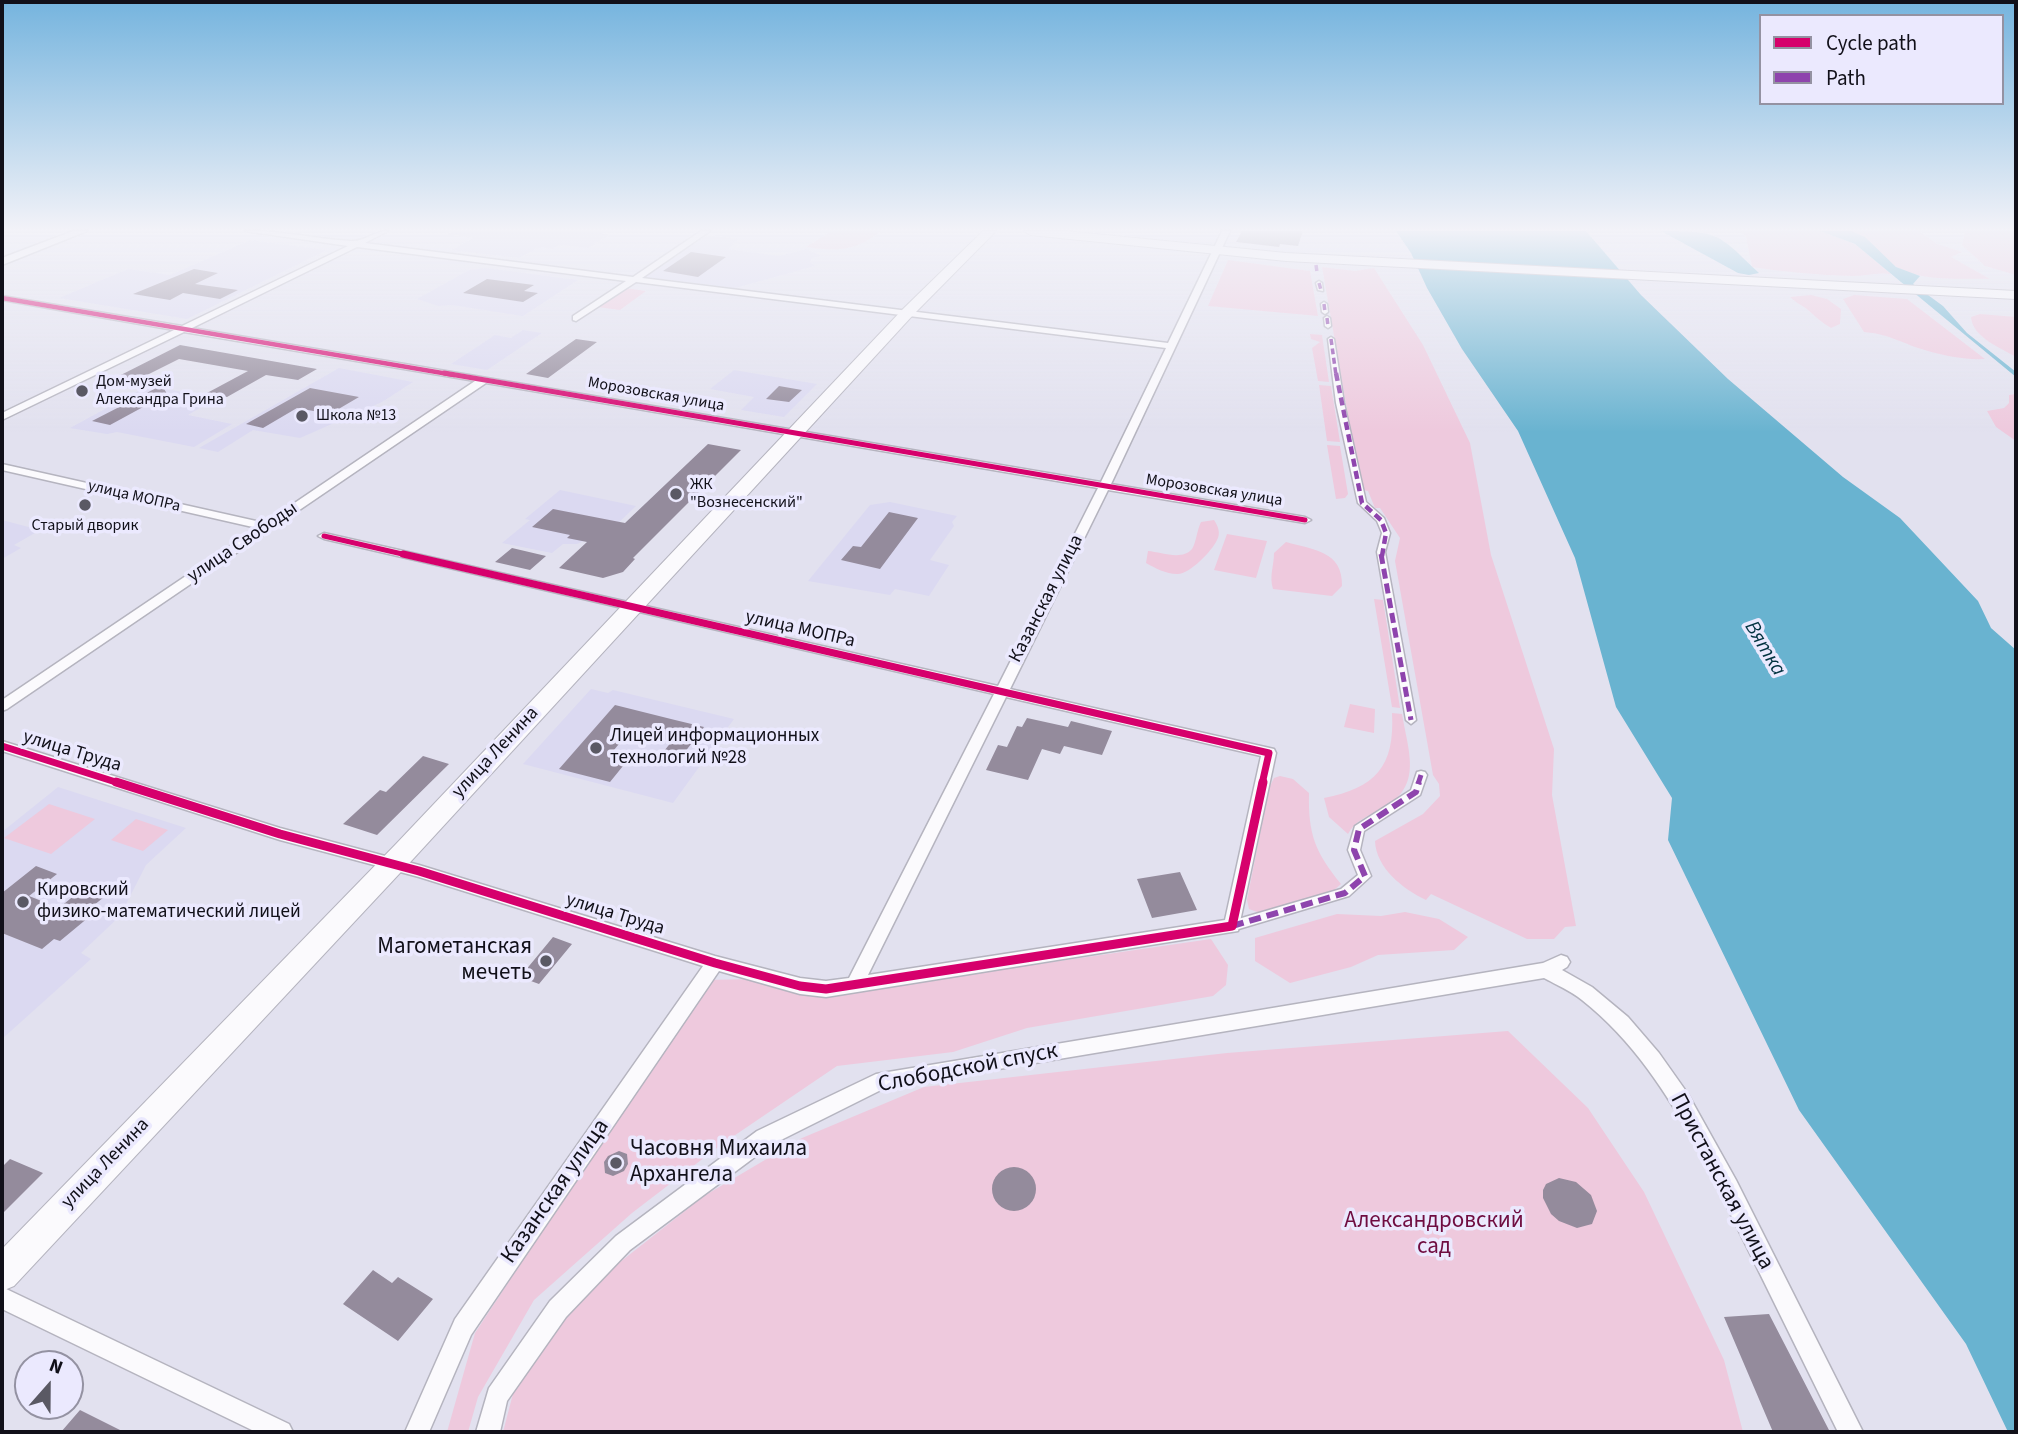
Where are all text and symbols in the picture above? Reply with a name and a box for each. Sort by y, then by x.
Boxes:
legend [1759,14,2004,105]
text: Cycle path [1826,28,1917,58]
text: Path [1826,63,1866,93]
place label: Дом-музей Александра Грина [96,372,224,410]
street label: Морозовская улица [586,374,726,416]
marker: Дом-музей Александра Грина [74,383,90,399]
place label: Школа №13 [316,406,396,426]
marker: Школа №13 [294,408,310,424]
street label: Морозовская улица [1144,471,1284,511]
place label: ЖК "Вознесенский" [690,475,803,513]
street label: улица МОПРа [86,477,182,517]
marker: ЖК "Вознесенский" [668,486,684,502]
marker: Старый дворик [77,497,93,513]
street label: улица Свободы [184,498,302,588]
place label: Старый дворик [32,516,138,536]
street label: Казанская улица [1005,531,1089,667]
street label: улица МОПРа [743,606,857,654]
water label: Вятка [1738,617,1790,681]
street label: улица Ленина [448,703,544,803]
street label: улица Труда [20,726,124,778]
place label: Лицей информационных технологий №28 [610,726,819,770]
marker: Лицей информационных технологий №28 [588,740,604,756]
place label: Кировский физико-математический лицей [37,880,301,924]
street label: улица Труда [563,889,667,941]
marker: Кировский физико-математический лицей [15,894,31,910]
place label: Магометанская мечеть [377,934,532,988]
marker: Магометанская мечеть [538,953,554,969]
street label: Слободской спуск [876,1038,1060,1100]
street label: Пристанская улица [1663,1089,1779,1275]
street label: улица Ленина [57,1114,155,1214]
street label: Казанская улица [496,1115,616,1269]
place label: Часовня Михаила Архангела [630,1136,807,1190]
marker: Часовня Михаила Архангела [608,1155,624,1171]
park label: Александровский сад [1344,1208,1524,1262]
north arrow [14,1350,84,1420]
text: N [45,1352,67,1382]

